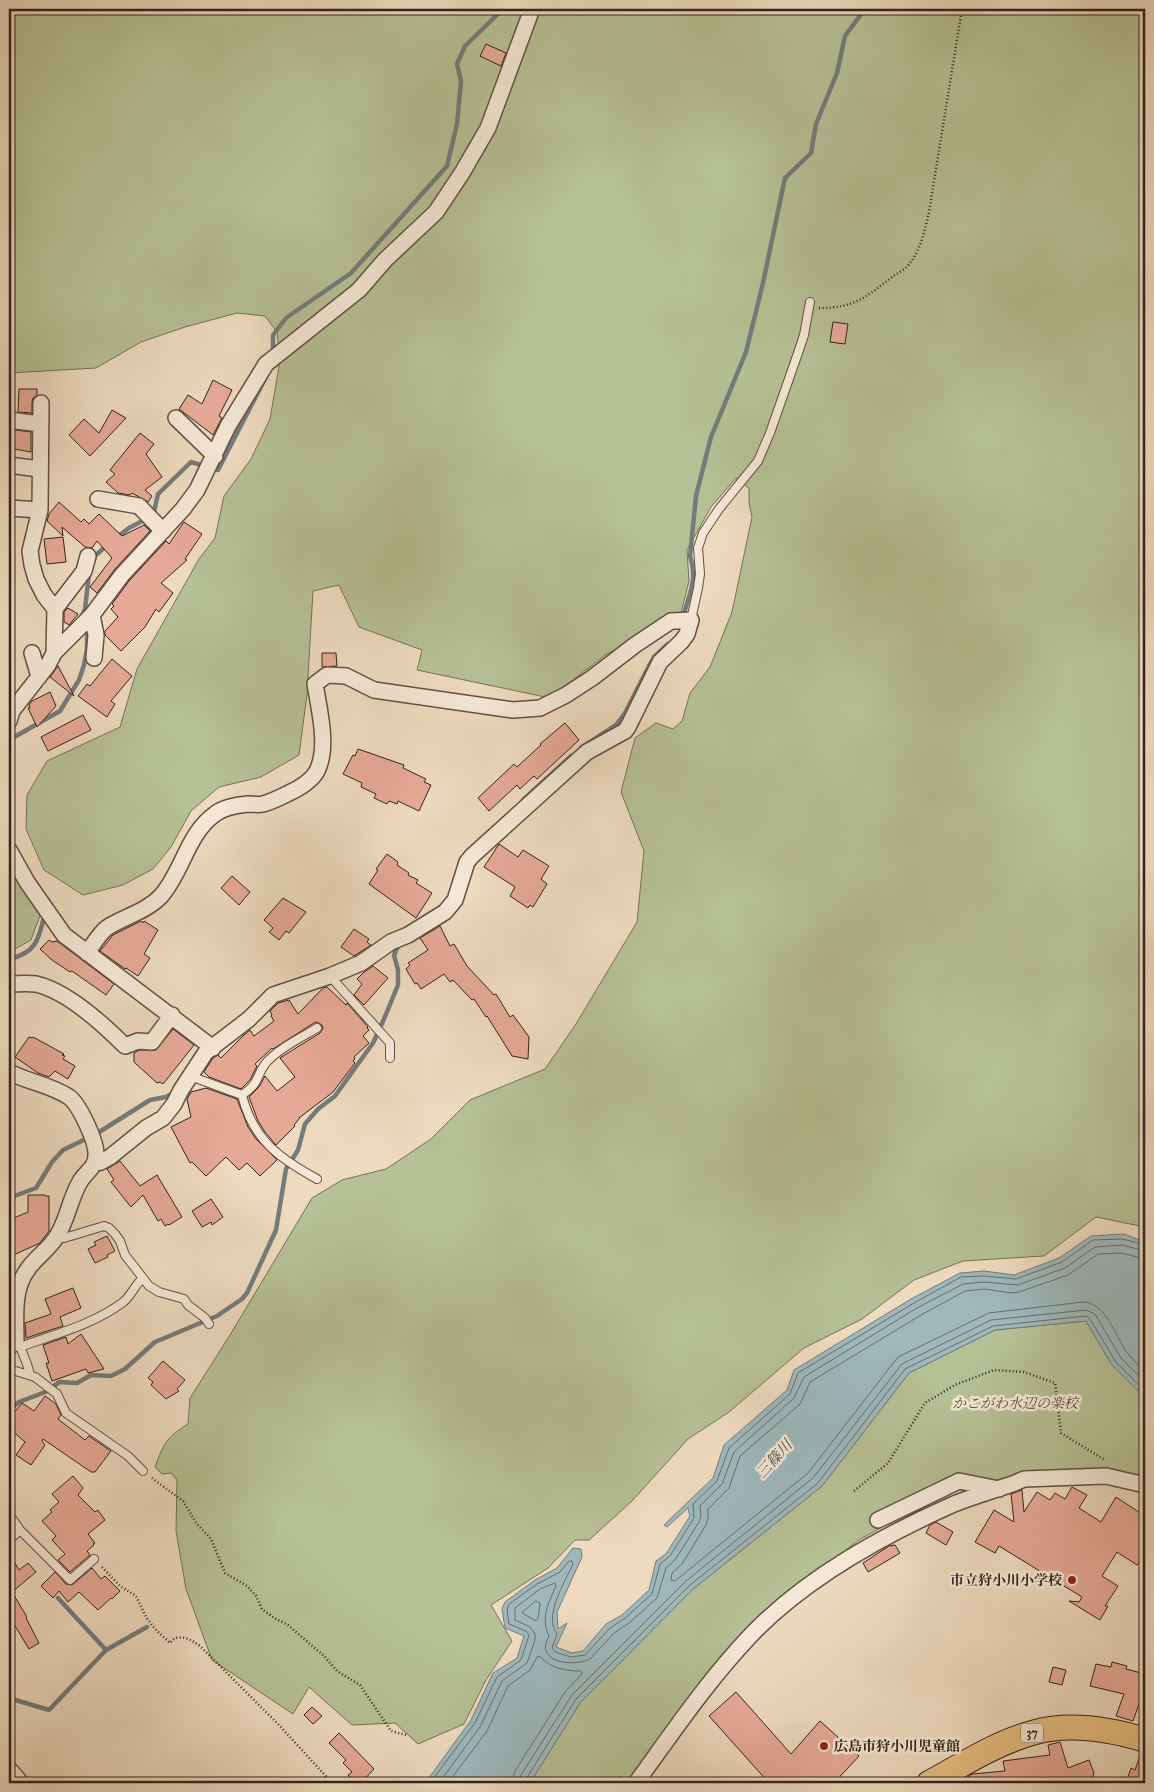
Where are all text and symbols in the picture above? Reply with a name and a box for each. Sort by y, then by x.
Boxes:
park label: かこがわ水辺の楽校 [952,1395,1080,1412]
water label: 三篠川 [752,1435,797,1482]
place label: 市立狩小川小学校 [950,1572,1062,1589]
marker: 市立狩小川小学校 [1066,1574,1078,1586]
road number: 37 [1021,1724,1043,1742]
place label: 広島市狩小川児童館 [834,1738,960,1755]
marker: 広島市狩小川児童館 [818,1740,830,1752]

